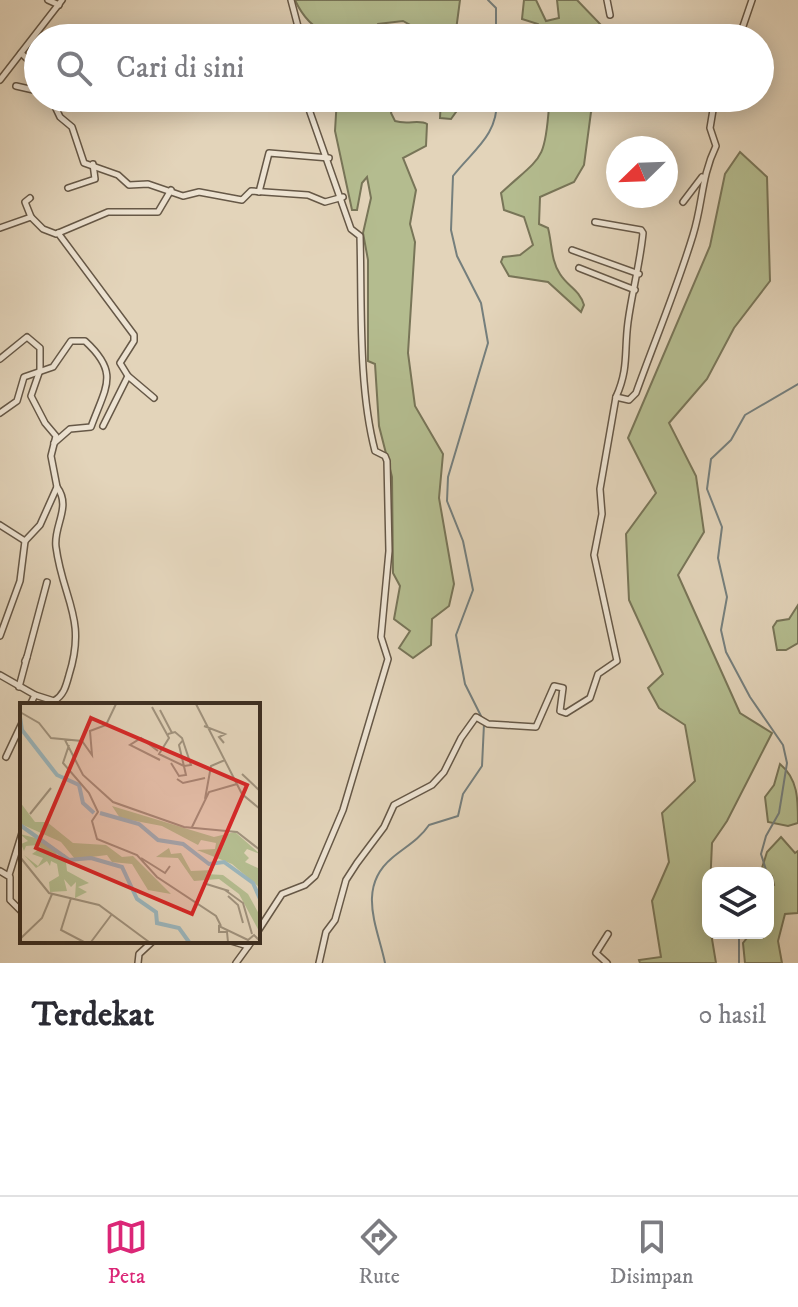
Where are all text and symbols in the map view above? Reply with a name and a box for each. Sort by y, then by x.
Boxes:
search box [24,24,774,112]
icon: search [52,46,96,90]
text: Cari di sini [116,50,244,87]
north arrow [606,136,678,208]
inset map [20,703,260,943]
map controls [702,867,774,939]
button: layers [702,867,774,939]
text: Terdekat [32,994,154,1036]
text: 0 hasil [699,999,766,1032]
tab: Peta [104,1215,148,1290]
tab: Rute [357,1215,401,1290]
tab: Disimpan [610,1215,694,1290]

